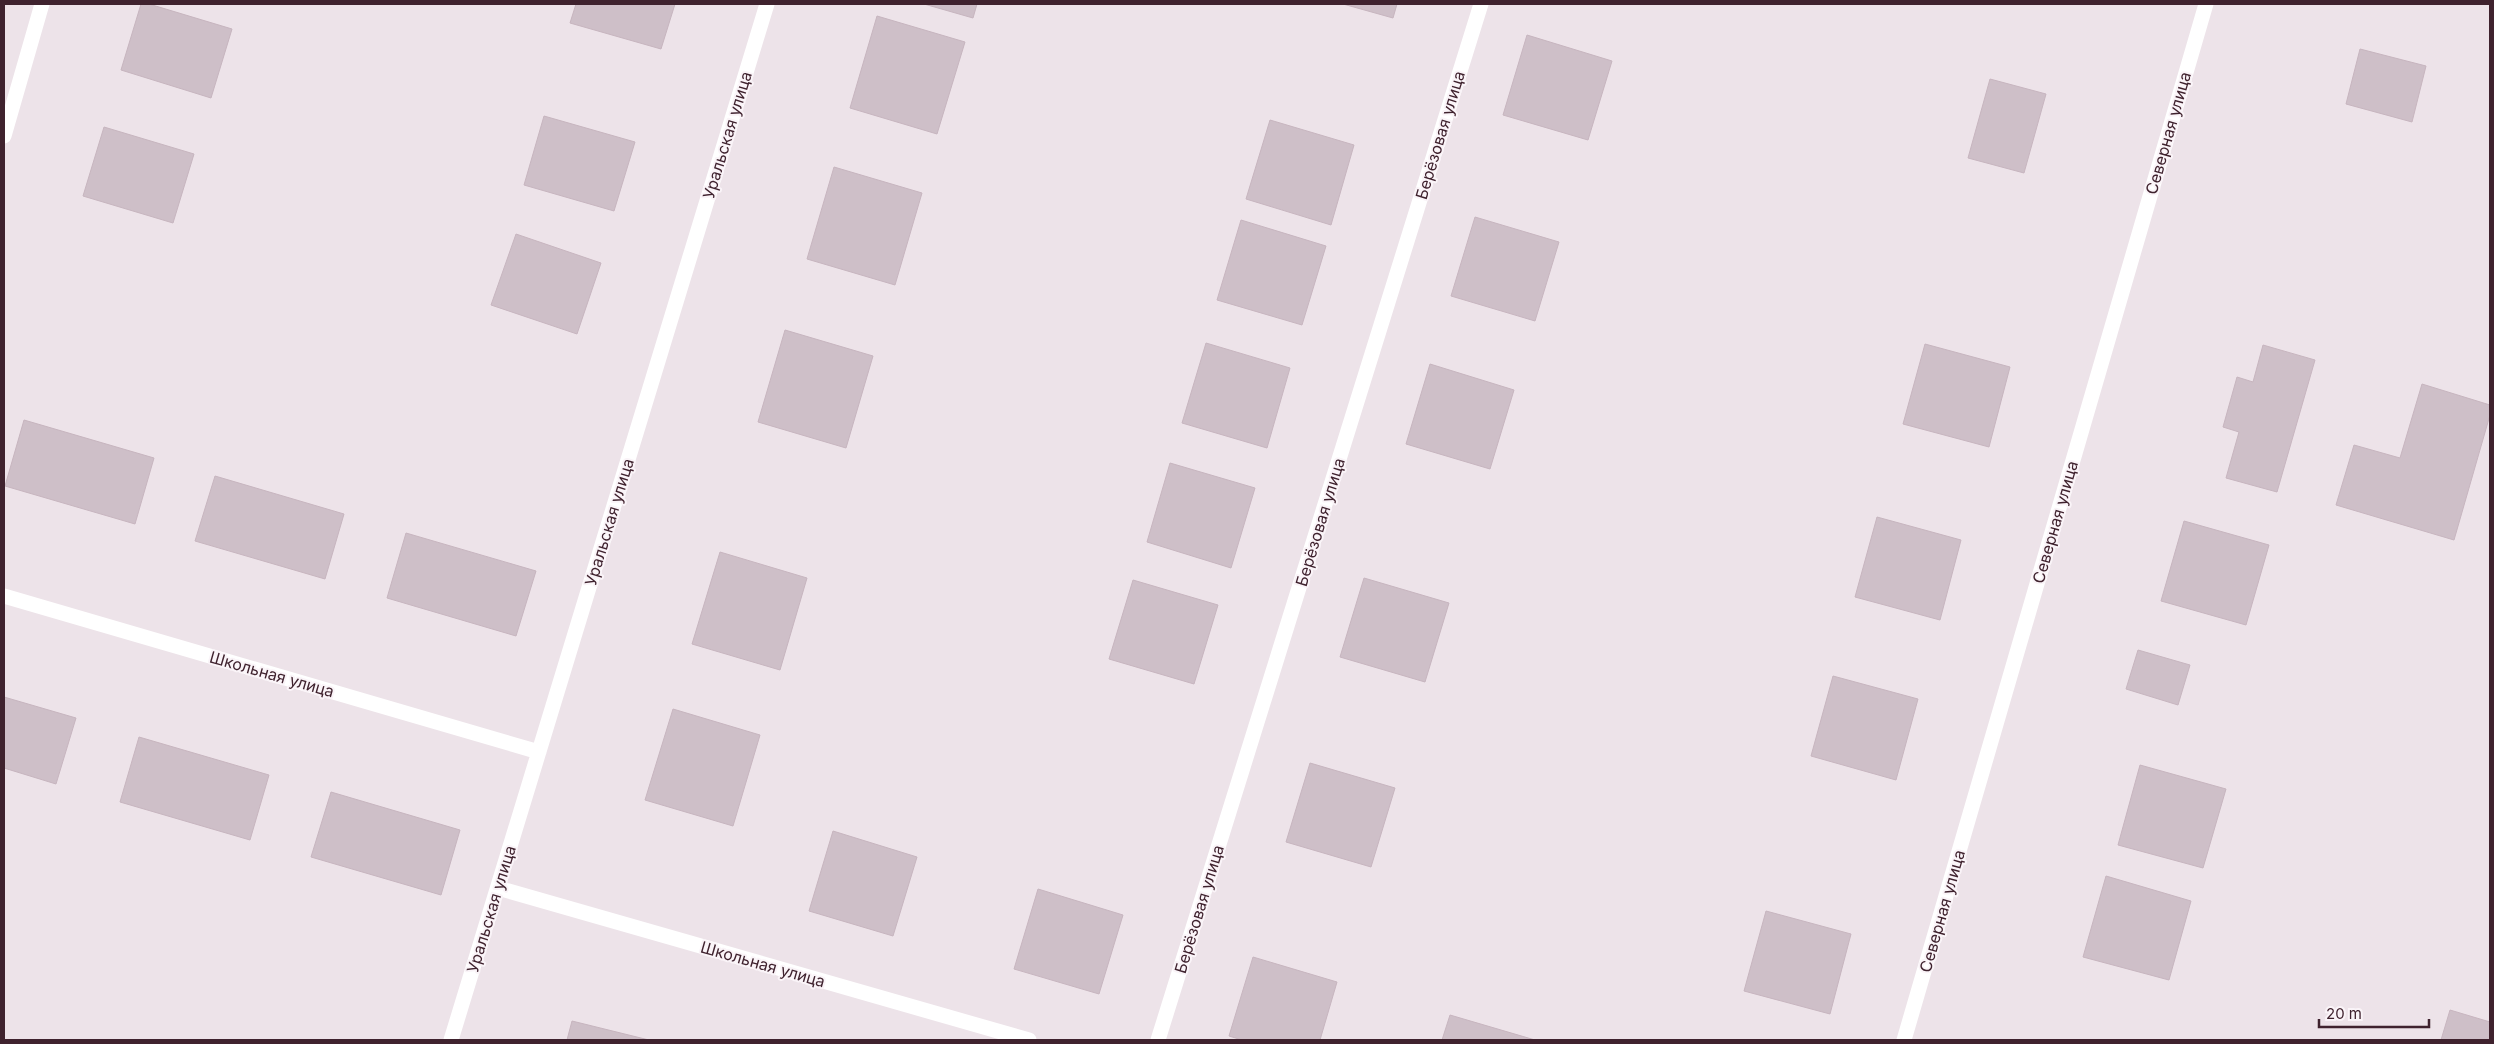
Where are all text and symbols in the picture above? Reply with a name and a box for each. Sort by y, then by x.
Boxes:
street label: Берёзовая улица [1411,68,1469,202]
street label: Уральская улица [698,69,756,201]
street label: Северная улица [2141,69,2195,197]
street label: Берёзовая улица [1291,455,1349,589]
street label: Уральская улица [580,456,638,588]
street label: Северная улица [2028,458,2082,586]
street label: Школьная улица [207,647,337,701]
street label: Берёзовая улица [1170,842,1228,976]
street label: Уральская улица [462,843,520,975]
street label: Северная улица [1915,847,1969,975]
street label: Школьная улица [698,937,828,991]
scale bar [2319,996,2429,1028]
text: 20 m [2326,1004,2362,1023]

